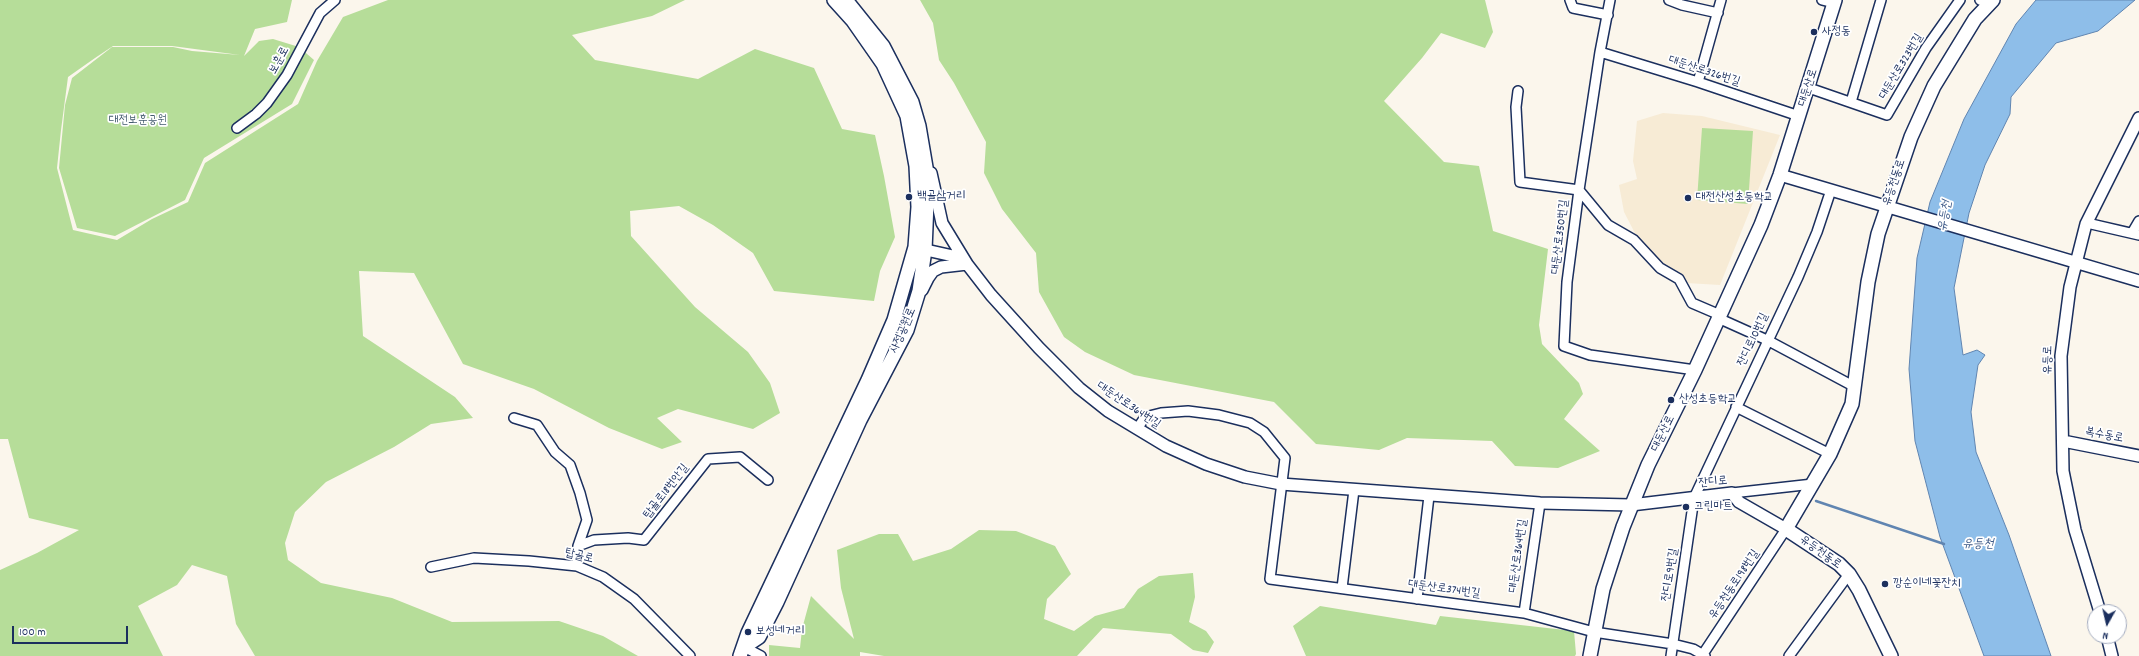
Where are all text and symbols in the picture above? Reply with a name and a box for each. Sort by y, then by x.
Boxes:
place label: 사정동 [1822,25,1851,39]
marker: 사정동 [1809,27,1819,37]
street label: 대둔산로323번길 [1877,32,1927,102]
street label: 보훈로 [267,45,293,77]
street label: 대둔산로326번길 [1666,54,1742,90]
street label: 대둔산로 [1796,67,1822,109]
park label: 대전보훈공원 [109,114,167,128]
street label: 유등천동로 [1880,158,1910,208]
place label: 백골삼거리 [917,190,965,204]
place label: 대전산성초등학교 [1696,191,1773,205]
marker: 백골삼거리 [904,192,914,202]
marker: 대전산성초등학교 [1683,193,1693,203]
street label: 대둔산로350번길 [1549,199,1573,275]
water label: 유등천 [1936,199,1956,233]
street label: 사정공원로 [888,306,920,356]
street label: 잔디로10번길 [1735,311,1773,369]
street label: 유등로 [2041,345,2057,375]
street label: 대둔산로364번길 [1093,379,1163,433]
place label: 산성초등학교 [1679,393,1737,407]
marker: 산성초등학교 [1666,395,1676,405]
street label: 대둔산로 [1649,413,1679,455]
street label: 복수동로 [2084,425,2124,447]
street label: 탑골로18번안길 [641,462,693,522]
street label: 잔디로 [1698,475,1728,491]
place label: 그린마트 [1694,500,1733,514]
marker: 그린마트 [1681,502,1691,512]
street label: 대둔산로364번길 [1507,518,1531,594]
street label: 유등천동로 [1796,533,1844,573]
water label: 유등천 [1962,537,1994,553]
street label: 탑골로 [563,547,595,567]
street label: 잔디로9번길 [1660,547,1682,603]
street label: 유등천동로198번길 [1707,548,1763,622]
place label: 깡순이네꽃잔치 [1893,577,1961,591]
street label: 대둔산로374번길 [1407,578,1481,602]
marker: 깡순이네꽃잔치 [1880,579,1890,589]
north arrow [2087,604,2127,644]
scale bar [14,618,130,644]
text: 100 m [19,624,46,641]
place label: 보성네거리 [756,625,804,639]
marker: 보성네거리 [743,627,753,637]
text: N [2102,627,2109,643]

